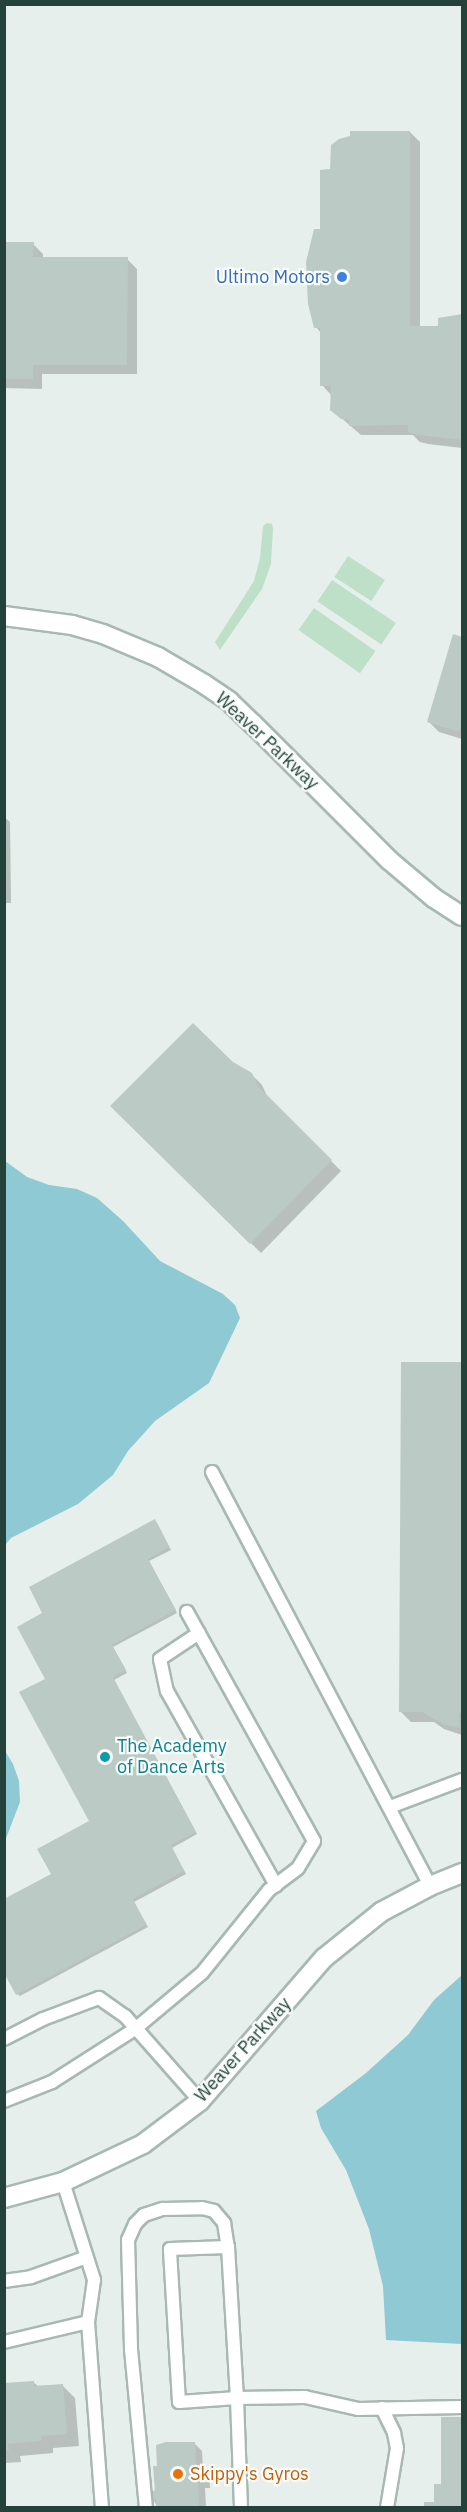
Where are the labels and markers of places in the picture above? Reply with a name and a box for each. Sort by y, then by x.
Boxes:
place label: Ultimo Motors [216,266,330,288]
marker: Ultimo Motors [335,270,349,284]
place label: The Academy of Dance Arts [117,1736,227,1778]
marker: The Academy of Dance Arts [98,1750,112,1764]
place label: Skippy's Gyros [190,2463,309,2485]
marker: Skippy's Gyros [171,2467,185,2481]

